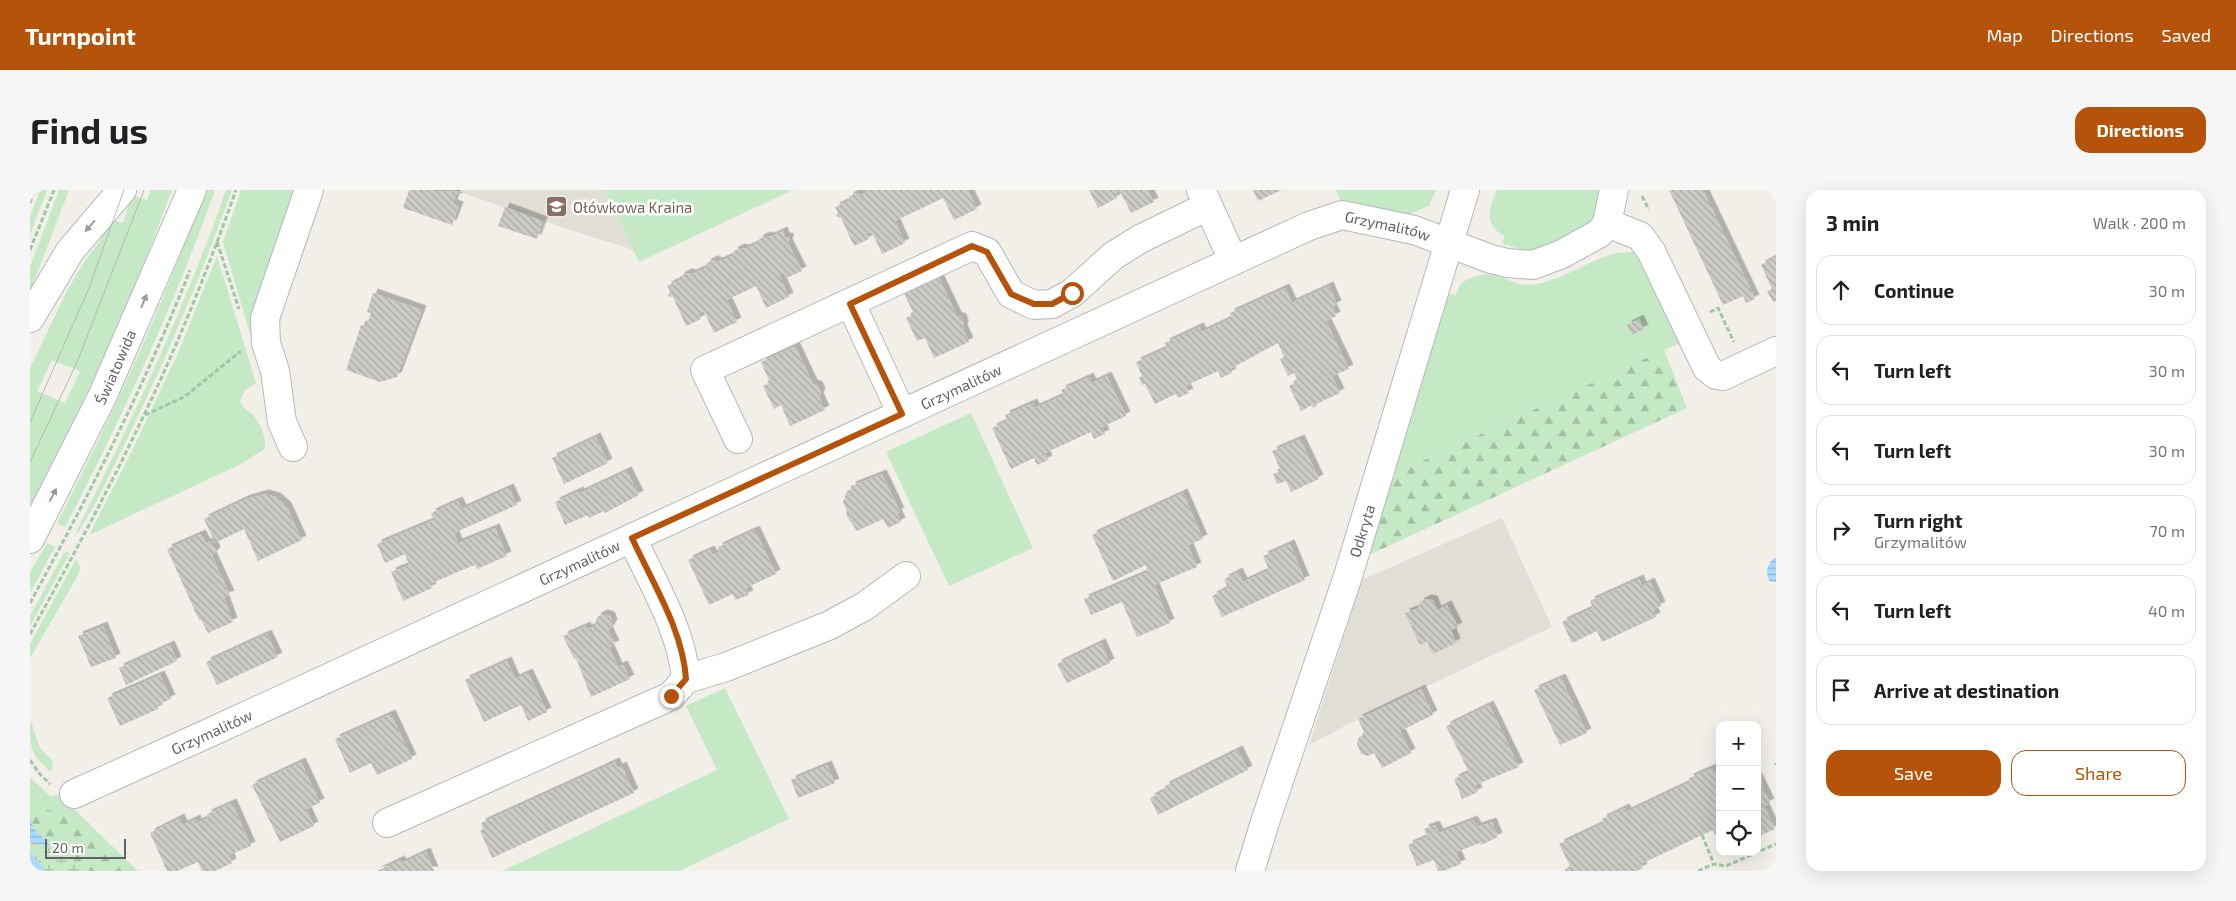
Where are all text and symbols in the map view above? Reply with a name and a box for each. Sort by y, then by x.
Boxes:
text: Turnpoint [25,21,136,50]
text: Map [1986,24,2023,46]
text: Directions [2051,24,2134,46]
text: Saved [2162,24,2211,46]
button: Directions [2075,107,2206,153]
text: Find us [30,109,148,151]
school or university icon: Ołówkowa Kraina [545,195,569,219]
place label: Ołówkowa Kraina [573,198,692,216]
street label: Grzymalitów [1343,207,1433,244]
text: 3 min [1826,210,1879,235]
text: Walk · 200 m [2093,213,2186,232]
one-way arrow [84,220,95,233]
icon: ahead [1827,276,1855,304]
text: Continue [1874,279,1954,302]
text: 30 m [2149,281,2185,300]
route start [1061,282,1084,305]
one-way arrow [141,294,149,308]
street label: Światowida [91,327,139,407]
icon: left [1827,356,1855,384]
text: Turn left [1874,359,1951,382]
street label: Grzymalitów [917,360,1004,413]
text: 30 m [2149,361,2185,380]
icon: left [1827,436,1855,464]
text: Turn left [1874,439,1951,462]
text: 30 m [2149,441,2185,460]
one-way arrow [49,488,57,503]
street label: Odkryta [1345,502,1378,559]
text: Turn right [1874,509,1962,532]
icon: right [1827,516,1855,544]
text: 70 m [2150,521,2185,540]
text: Grzymalitów [1874,532,1967,551]
street label: Grzymalitów [536,536,623,589]
icon: left [1827,596,1855,624]
text: Turn left [1874,599,1951,622]
text: 40 m [2148,601,2185,620]
icon: arrive [1827,676,1855,704]
text: Arrive at destination [1874,679,2059,702]
route end [660,685,683,708]
street label: Grzymalitów [168,705,255,758]
map controls [1716,721,1761,856]
button: + [1716,721,1761,766]
button: Save [1826,750,2001,796]
button: Share [2011,750,2186,796]
button: − [1716,766,1761,811]
button: locate [1716,811,1761,856]
scale bar [45,836,126,859]
text: 20 m [52,839,84,856]

